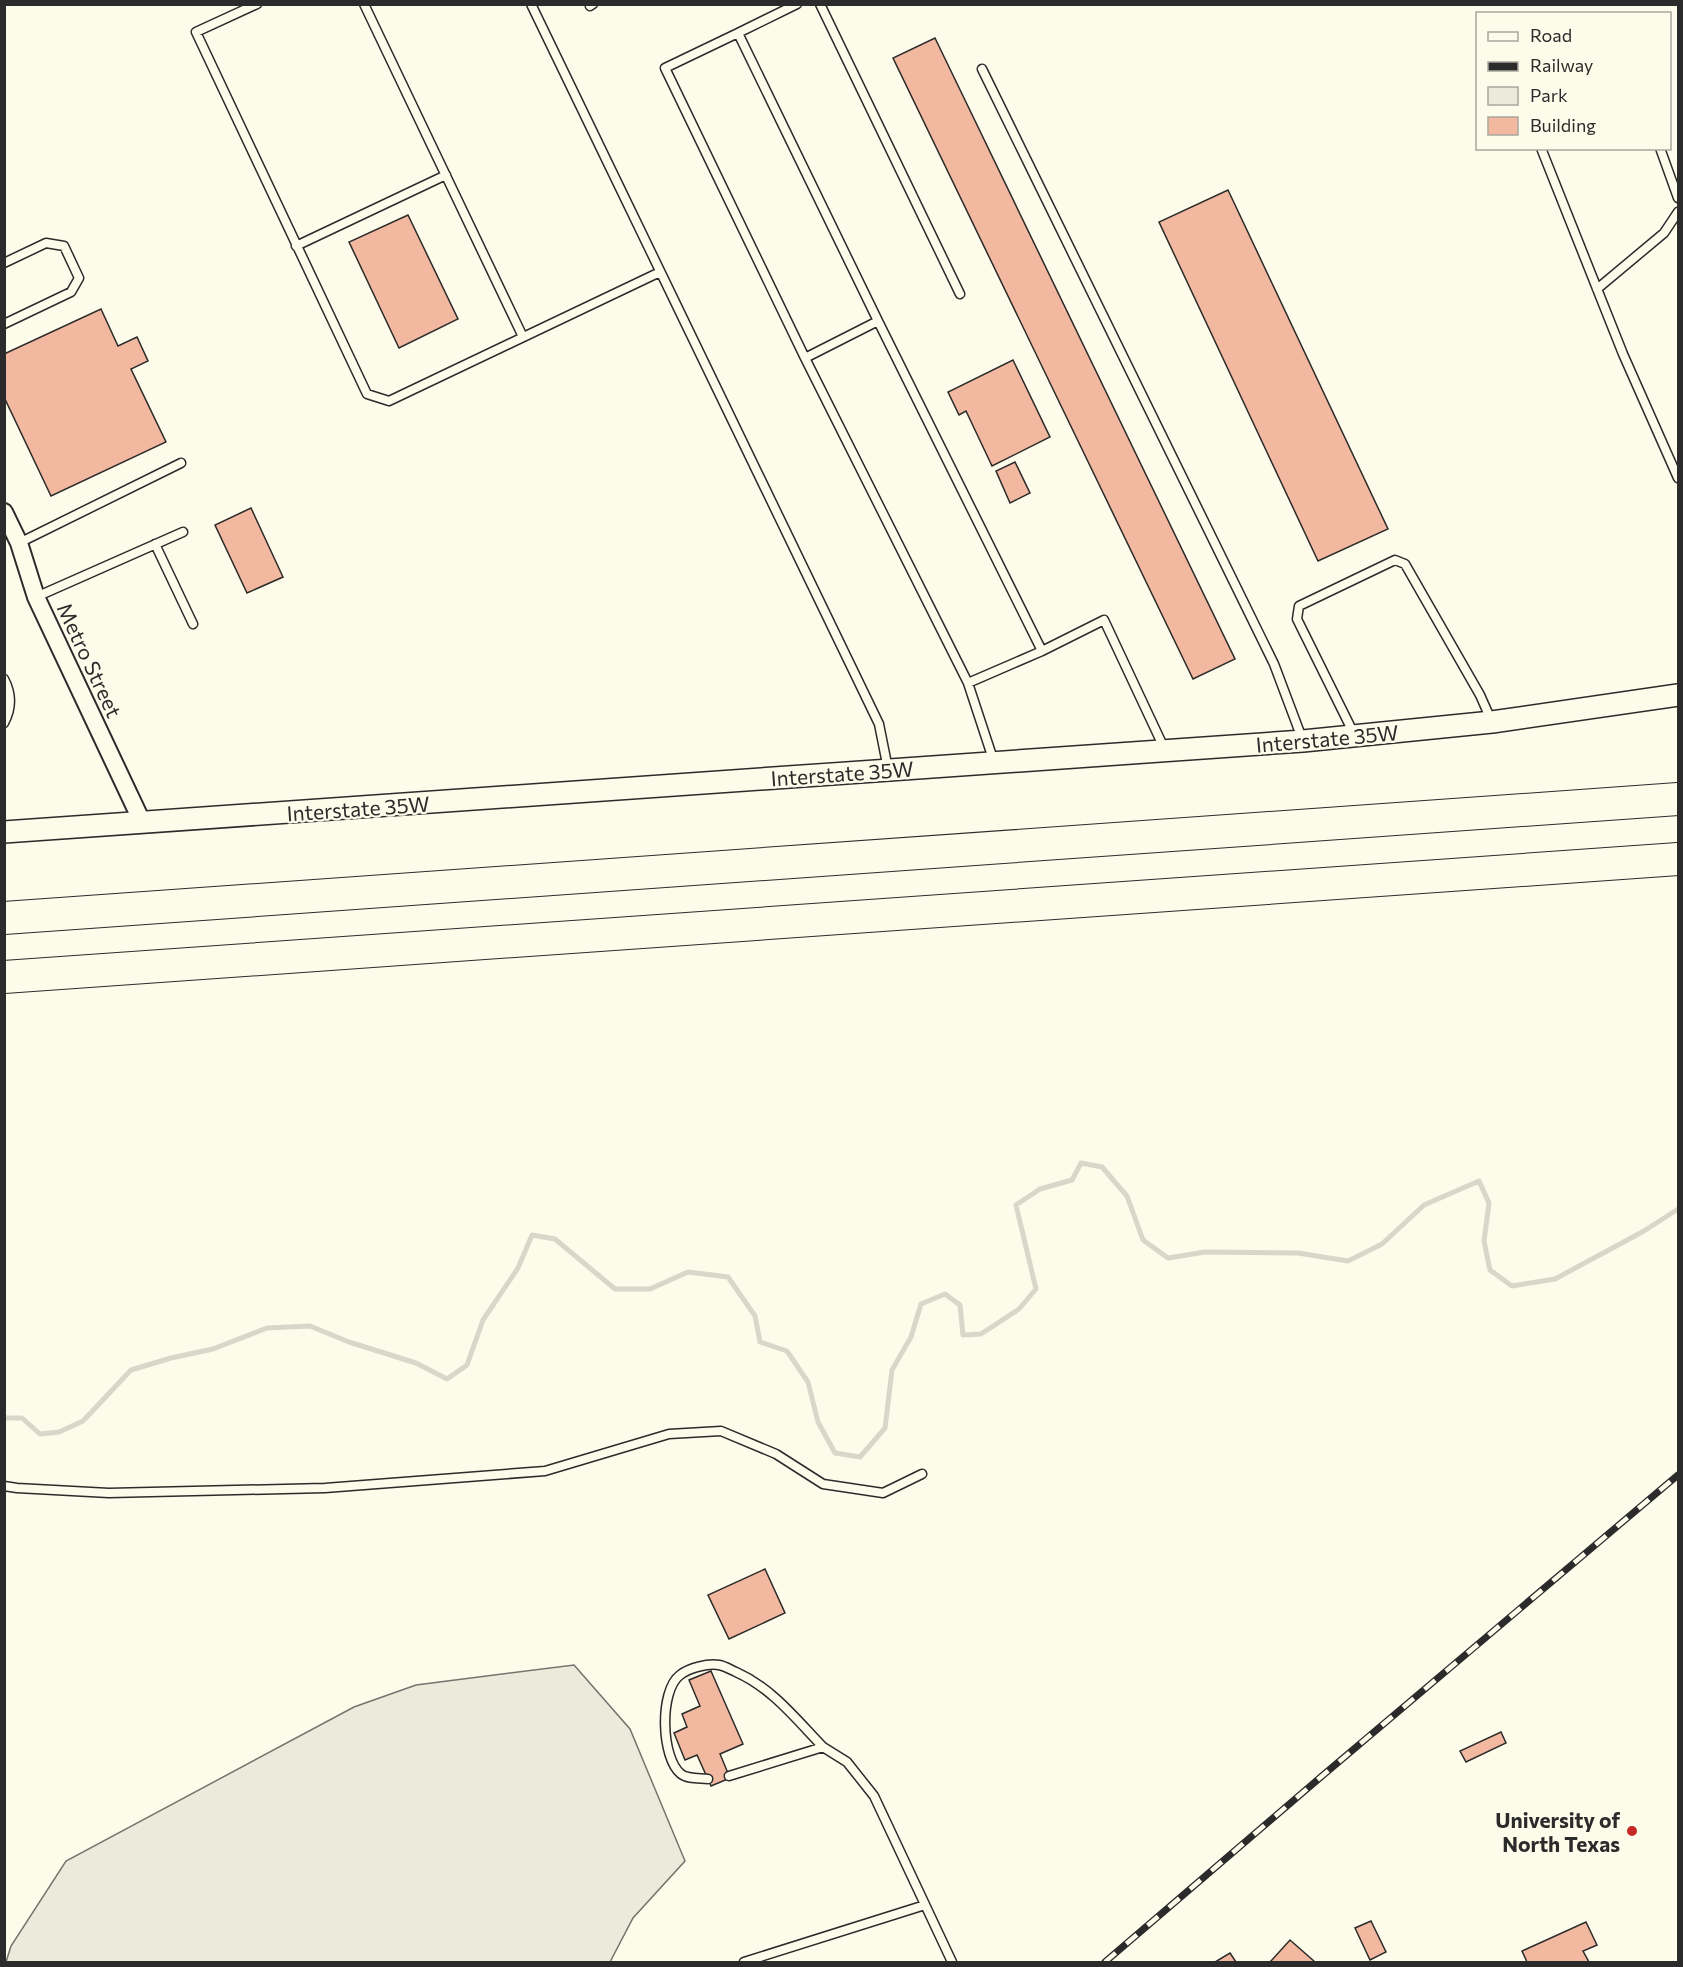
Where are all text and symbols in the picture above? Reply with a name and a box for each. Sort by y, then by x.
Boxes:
legend [1476,12,1671,150]
text: Road [1530,24,1572,46]
text: Railway [1530,54,1593,76]
text: Park [1530,84,1568,106]
text: Building [1530,114,1596,136]
street label: Metro Street [53,599,127,721]
street label: Interstate 35W [1255,719,1399,757]
street label: Interstate 35W [770,756,914,790]
street label: Interstate 35W [286,791,430,825]
place label: University of North Texas [1495,1807,1620,1856]
marker: University of North Texas [1625,1824,1639,1838]

